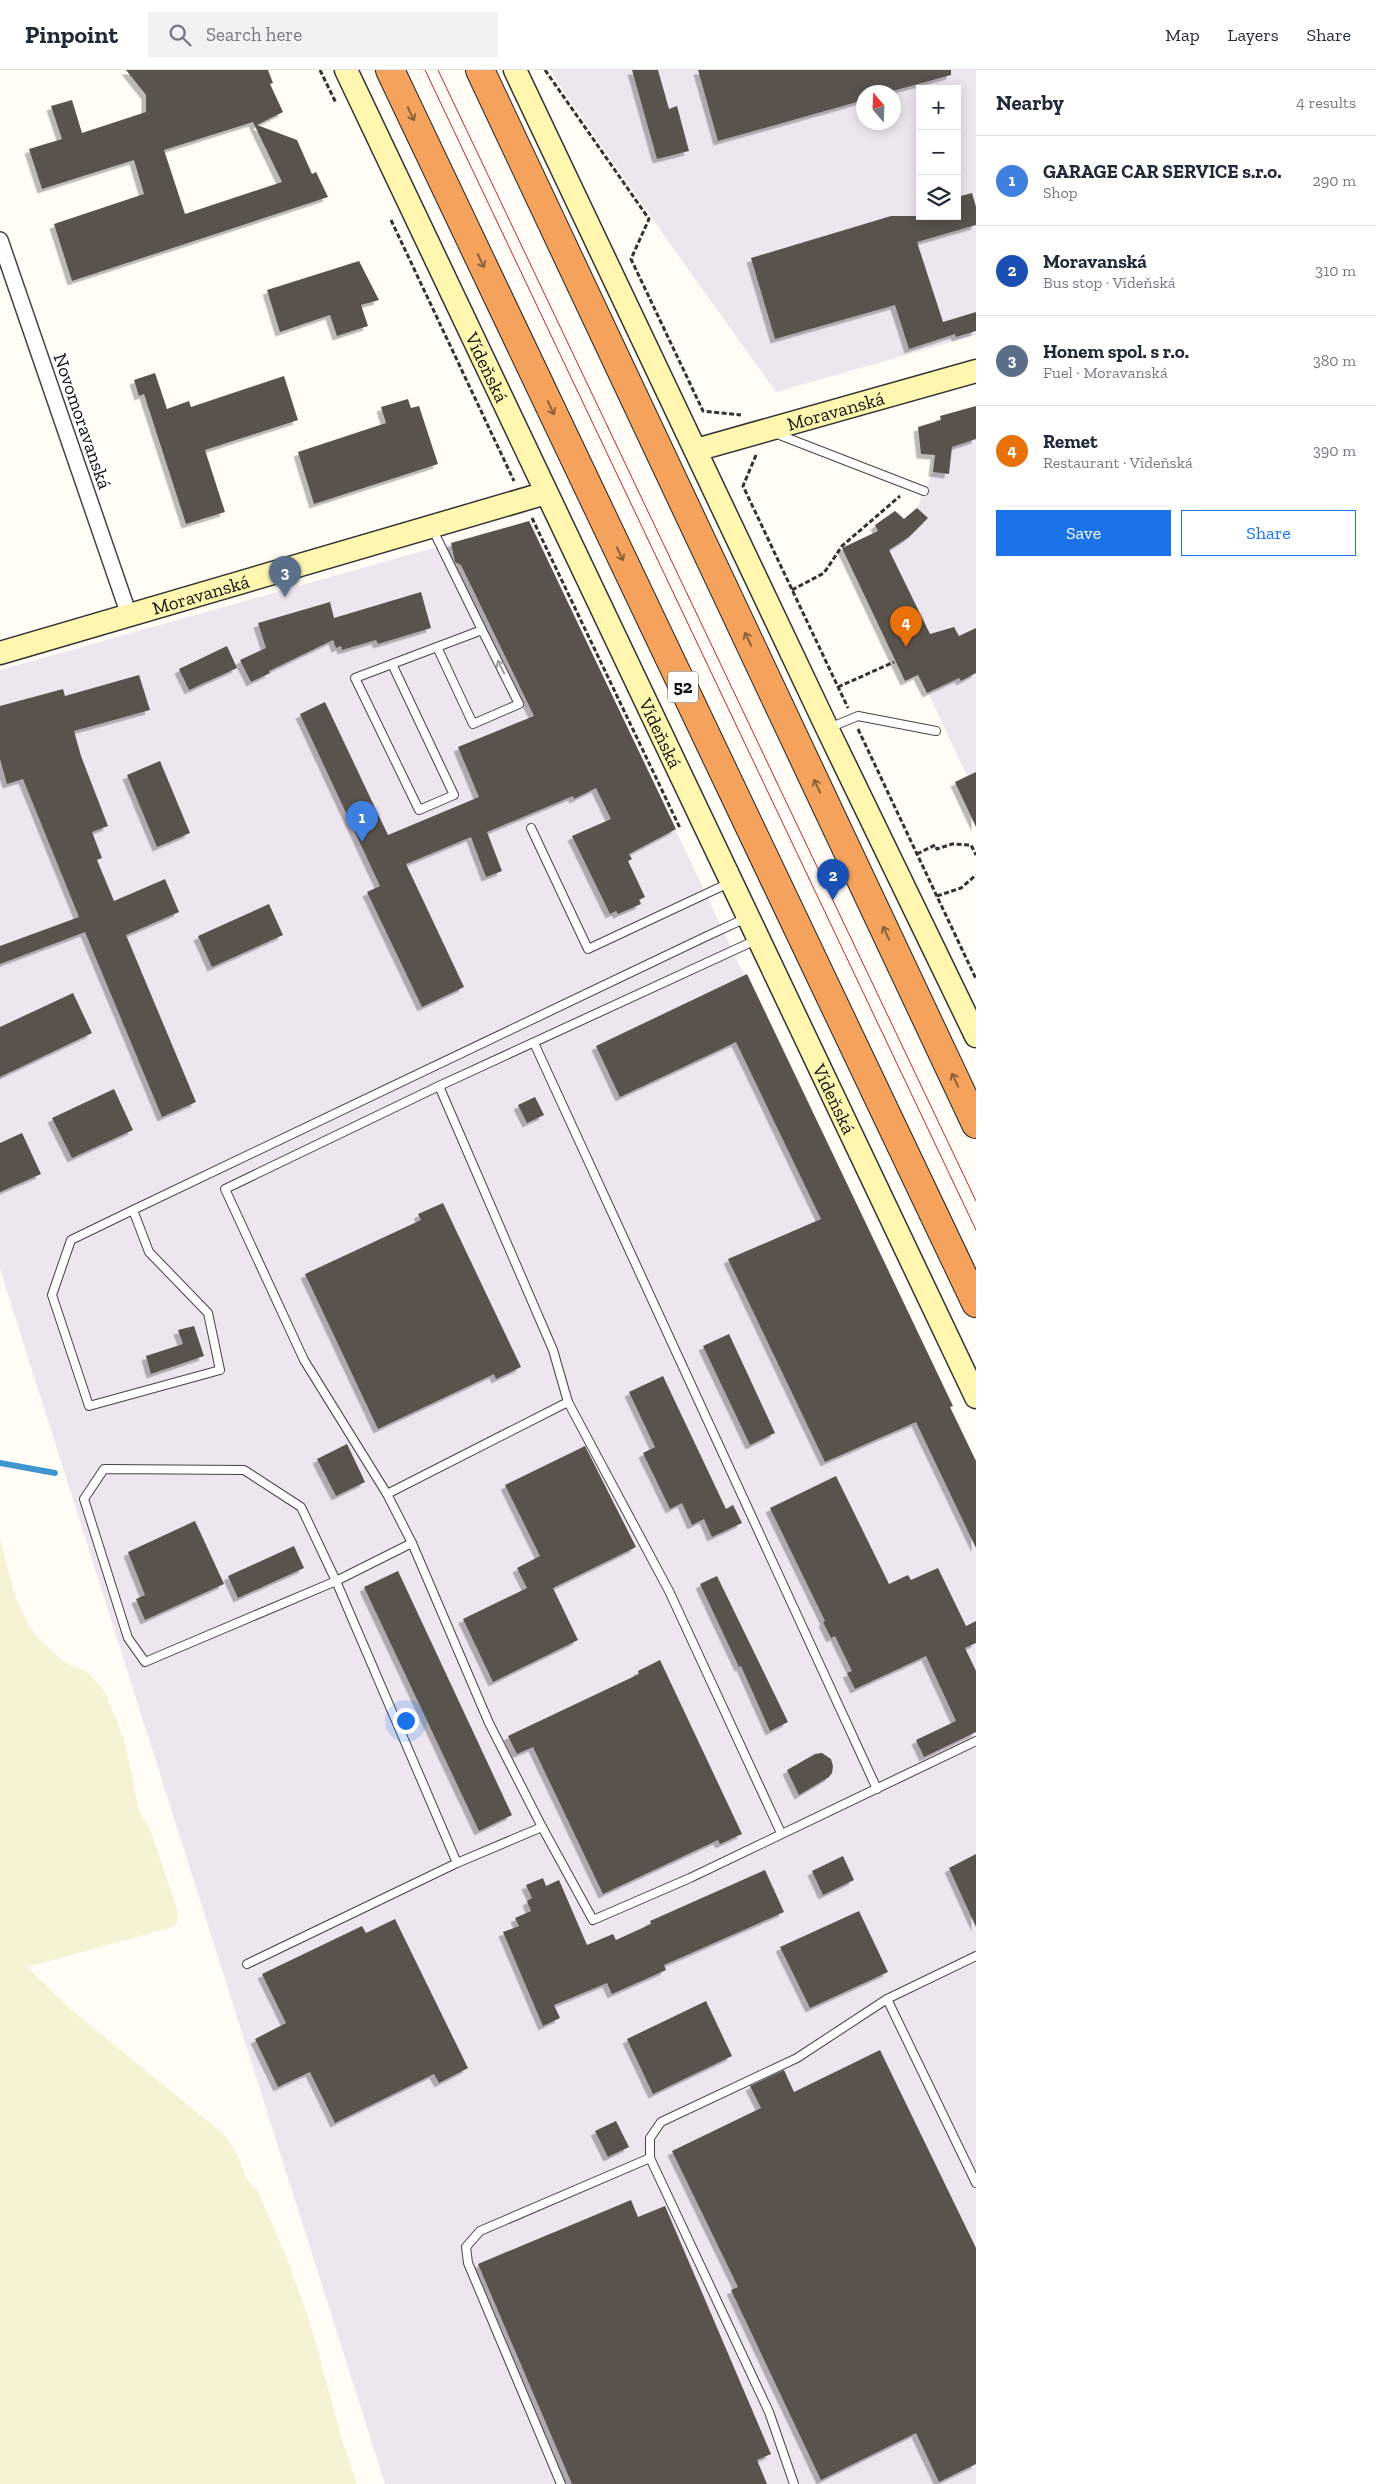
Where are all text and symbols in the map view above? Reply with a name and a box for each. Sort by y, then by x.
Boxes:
search box [148,12,498,57]
text: Pinpoint [25,20,118,49]
icon: search [166,21,194,49]
text: Search here [206,23,302,46]
text: Map [1165,24,1200,46]
text: Layers [1228,24,1279,46]
text: Share [1307,24,1351,46]
north arrow [856,85,901,130]
map controls [916,85,961,220]
button: + [916,85,961,130]
text: Nearby [996,90,1064,115]
text: 4 results [1296,93,1356,112]
one-way arrow [407,106,416,121]
button: − [916,130,961,175]
text: GARAGE CAR SERVICE s.r.o. [1043,160,1282,183]
text: 1 [1009,171,1015,190]
text: 290 m [1313,171,1356,190]
button: layers [916,175,961,220]
text: Shop [1043,183,1078,202]
text: Moravanská [1043,250,1147,273]
one-way arrow [477,253,486,268]
text: 2 [1008,261,1016,280]
text: 310 m [1315,261,1356,280]
text: Bus stop · Vídeňská [1043,273,1176,292]
street label: Vídeňská [460,328,513,406]
text: Honem spol. s r.o. [1043,340,1189,363]
street label: Novomoravanská [49,350,117,492]
text: 3 [1008,351,1016,370]
text: 380 m [1313,351,1356,370]
text: Fuel · Moravanská [1043,363,1168,382]
street label: Moravanská [784,386,887,436]
one-way arrow [546,400,556,415]
text: Remet [1043,430,1098,453]
text: 4 [1007,441,1017,460]
text: 390 m [1313,441,1356,460]
text: Restaurant · Vídeňská [1043,453,1193,472]
button: Save [996,510,1171,556]
button: Share [1181,510,1356,556]
one-way arrow [616,546,626,561]
pin: 3 [269,556,301,597]
street label: Moravanská [149,570,252,620]
pin: 4 [890,606,922,647]
one-way arrow [742,632,752,647]
one-way arrow [496,660,505,675]
road number: 52 [668,672,698,702]
street label: Vídeňská [633,694,687,772]
one-way arrow [812,779,821,794]
pin: 1 [346,801,378,842]
pin: 2 [817,859,849,900]
one-way arrow [881,926,890,941]
street label: Vídeňská [807,1059,860,1138]
one-way arrow [950,1073,960,1088]
your location [393,1708,419,1734]

